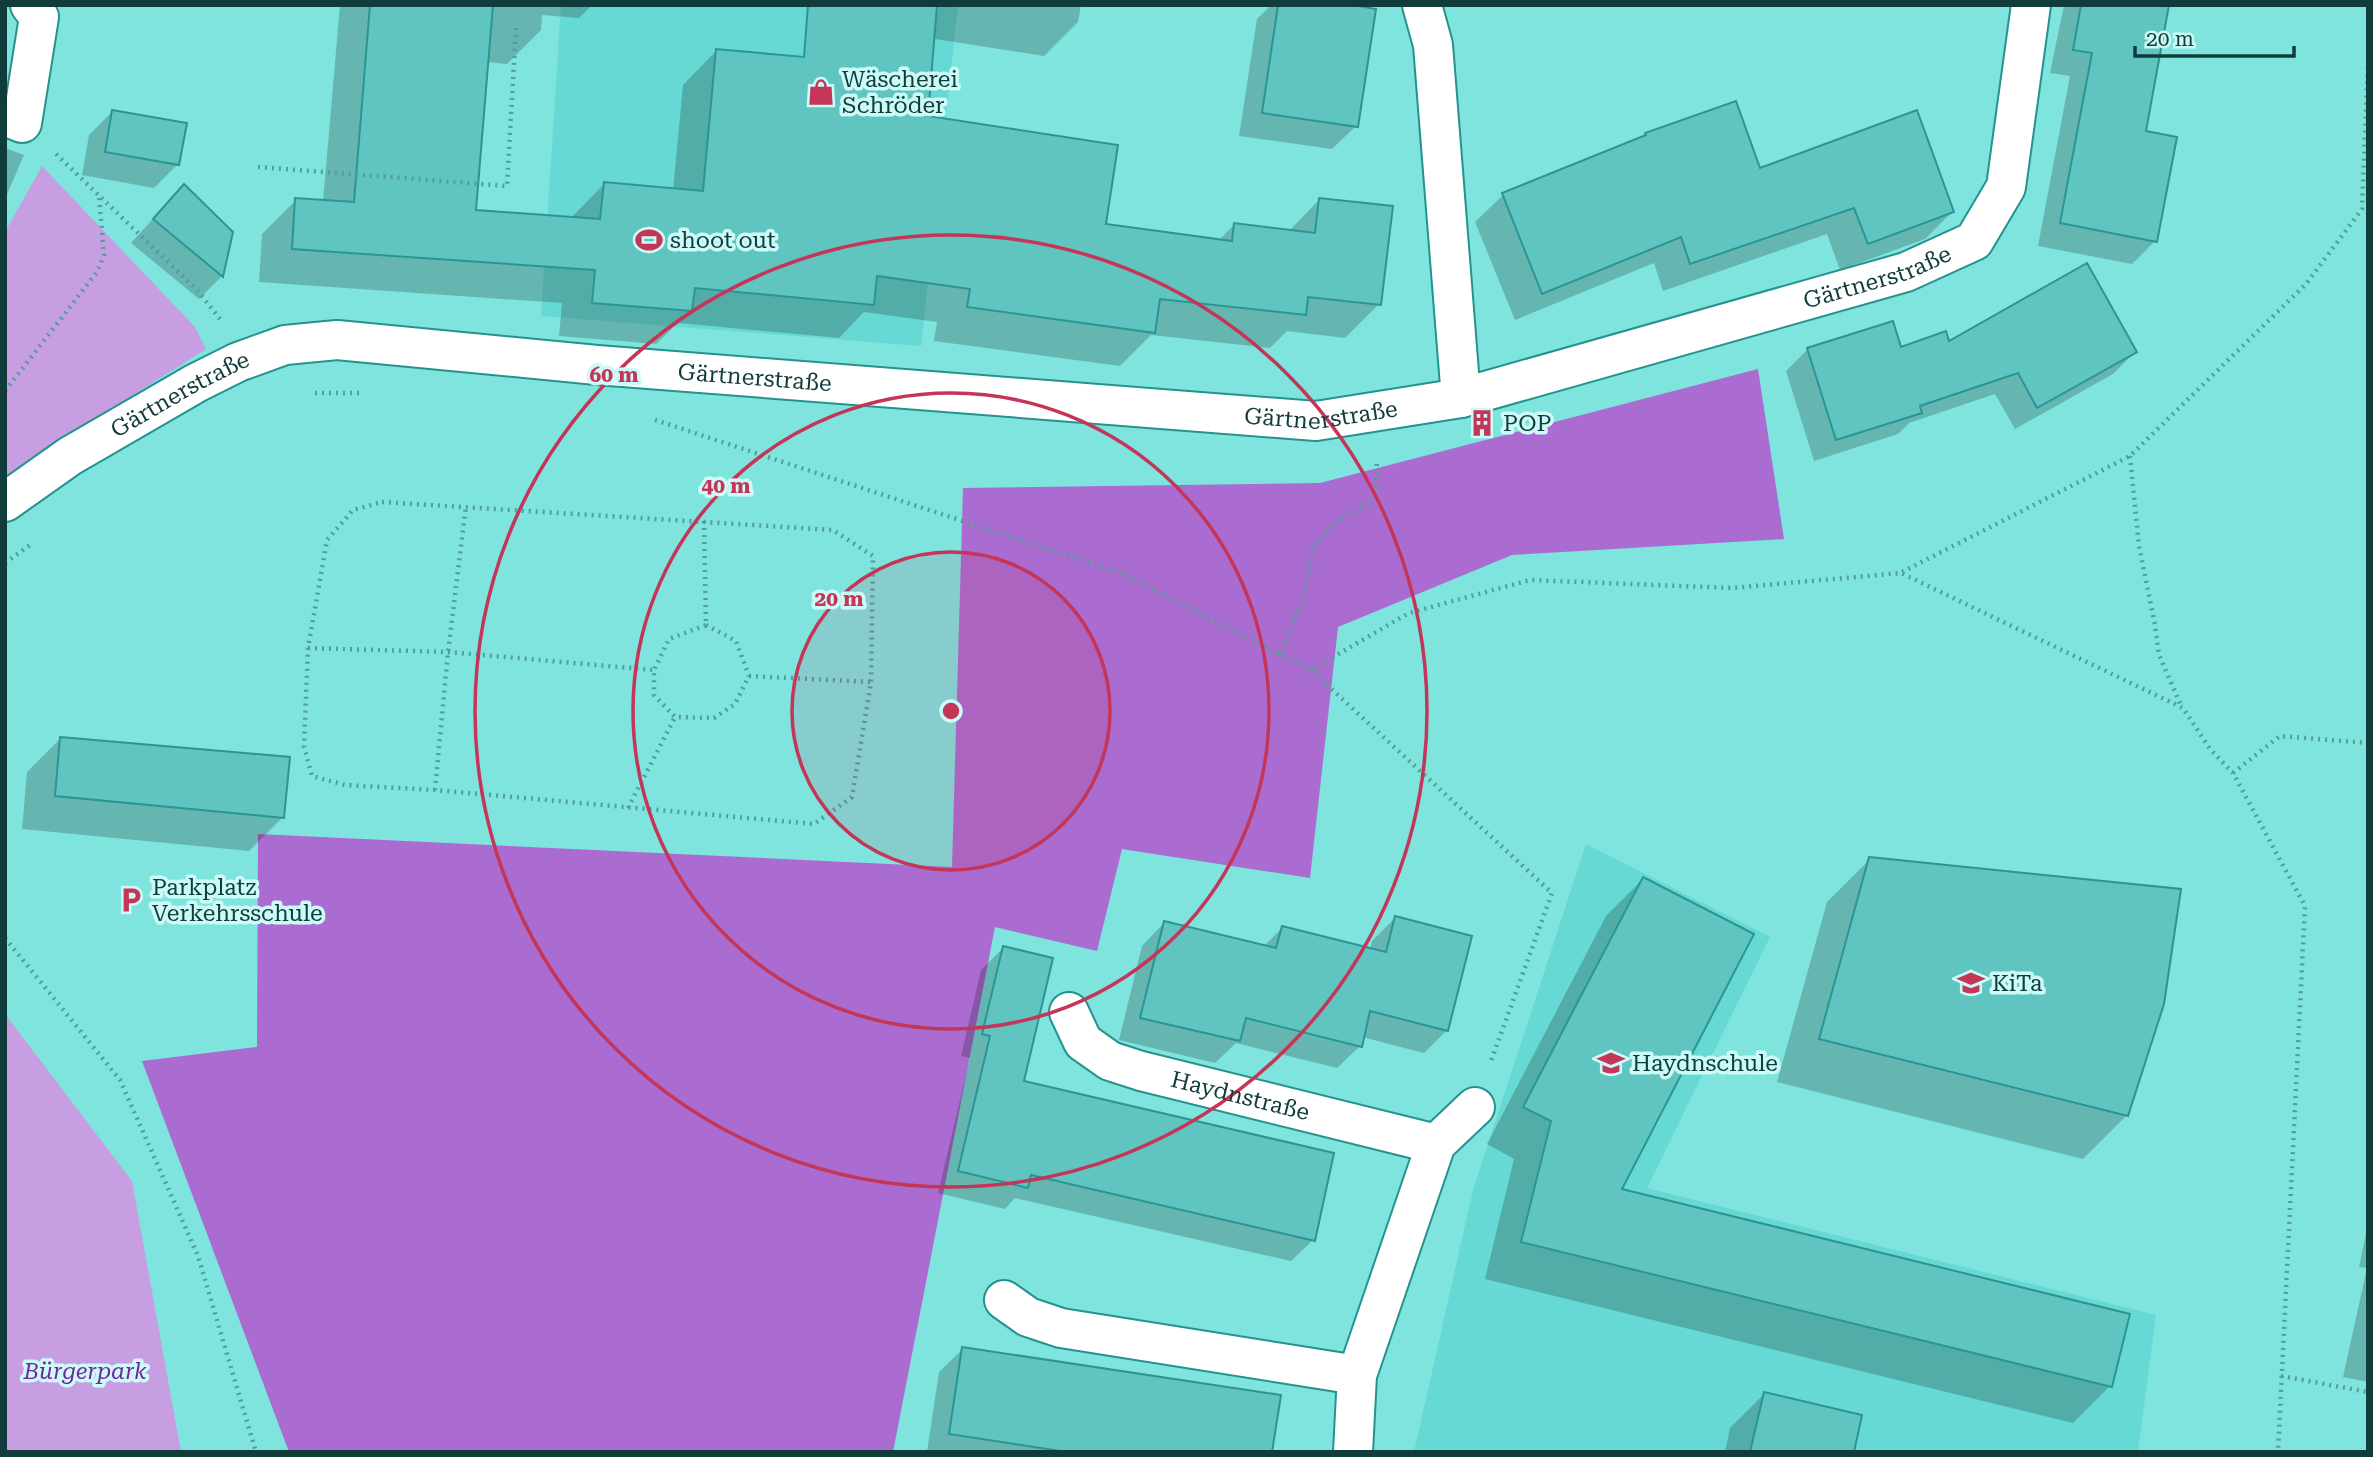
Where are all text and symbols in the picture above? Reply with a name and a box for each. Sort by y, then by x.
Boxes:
scale bar [2135,14,2294,58]
text: 20 m [2146,27,2194,51]
place label: Wäscherei Schröder [842,66,958,119]
shop icon: Wäscherei Schröder [806,77,836,107]
sports icon: shoot out [634,225,664,255]
place label: shoot out [670,227,776,254]
street label: Gärtnerstraße [1800,240,1956,314]
street label: Gärtnerstraße [106,346,253,443]
street label: Gärtnerstraße [677,358,833,397]
text: 60 m [589,363,639,387]
street label: Gärtnerstraße [1243,395,1400,435]
building icon: POP [1467,408,1497,438]
place label: POP [1503,410,1551,437]
text: 40 m [701,474,751,498]
text: 20 m [814,587,864,611]
centre of rings [939,699,963,723]
place label: Parkplatz Verkehrsschule [152,874,323,927]
parking icon: Parkplatz Verkehrsschule [116,885,146,915]
school or university icon: KiTa [1956,968,1986,998]
place label: KiTa [1992,970,2043,997]
school or university icon: Haydnschule [1596,1048,1626,1078]
place label: Haydnschule [1632,1050,1778,1077]
street label: Haydnstraße [1168,1066,1312,1126]
park label: Bürgerpark [22,1358,147,1385]

